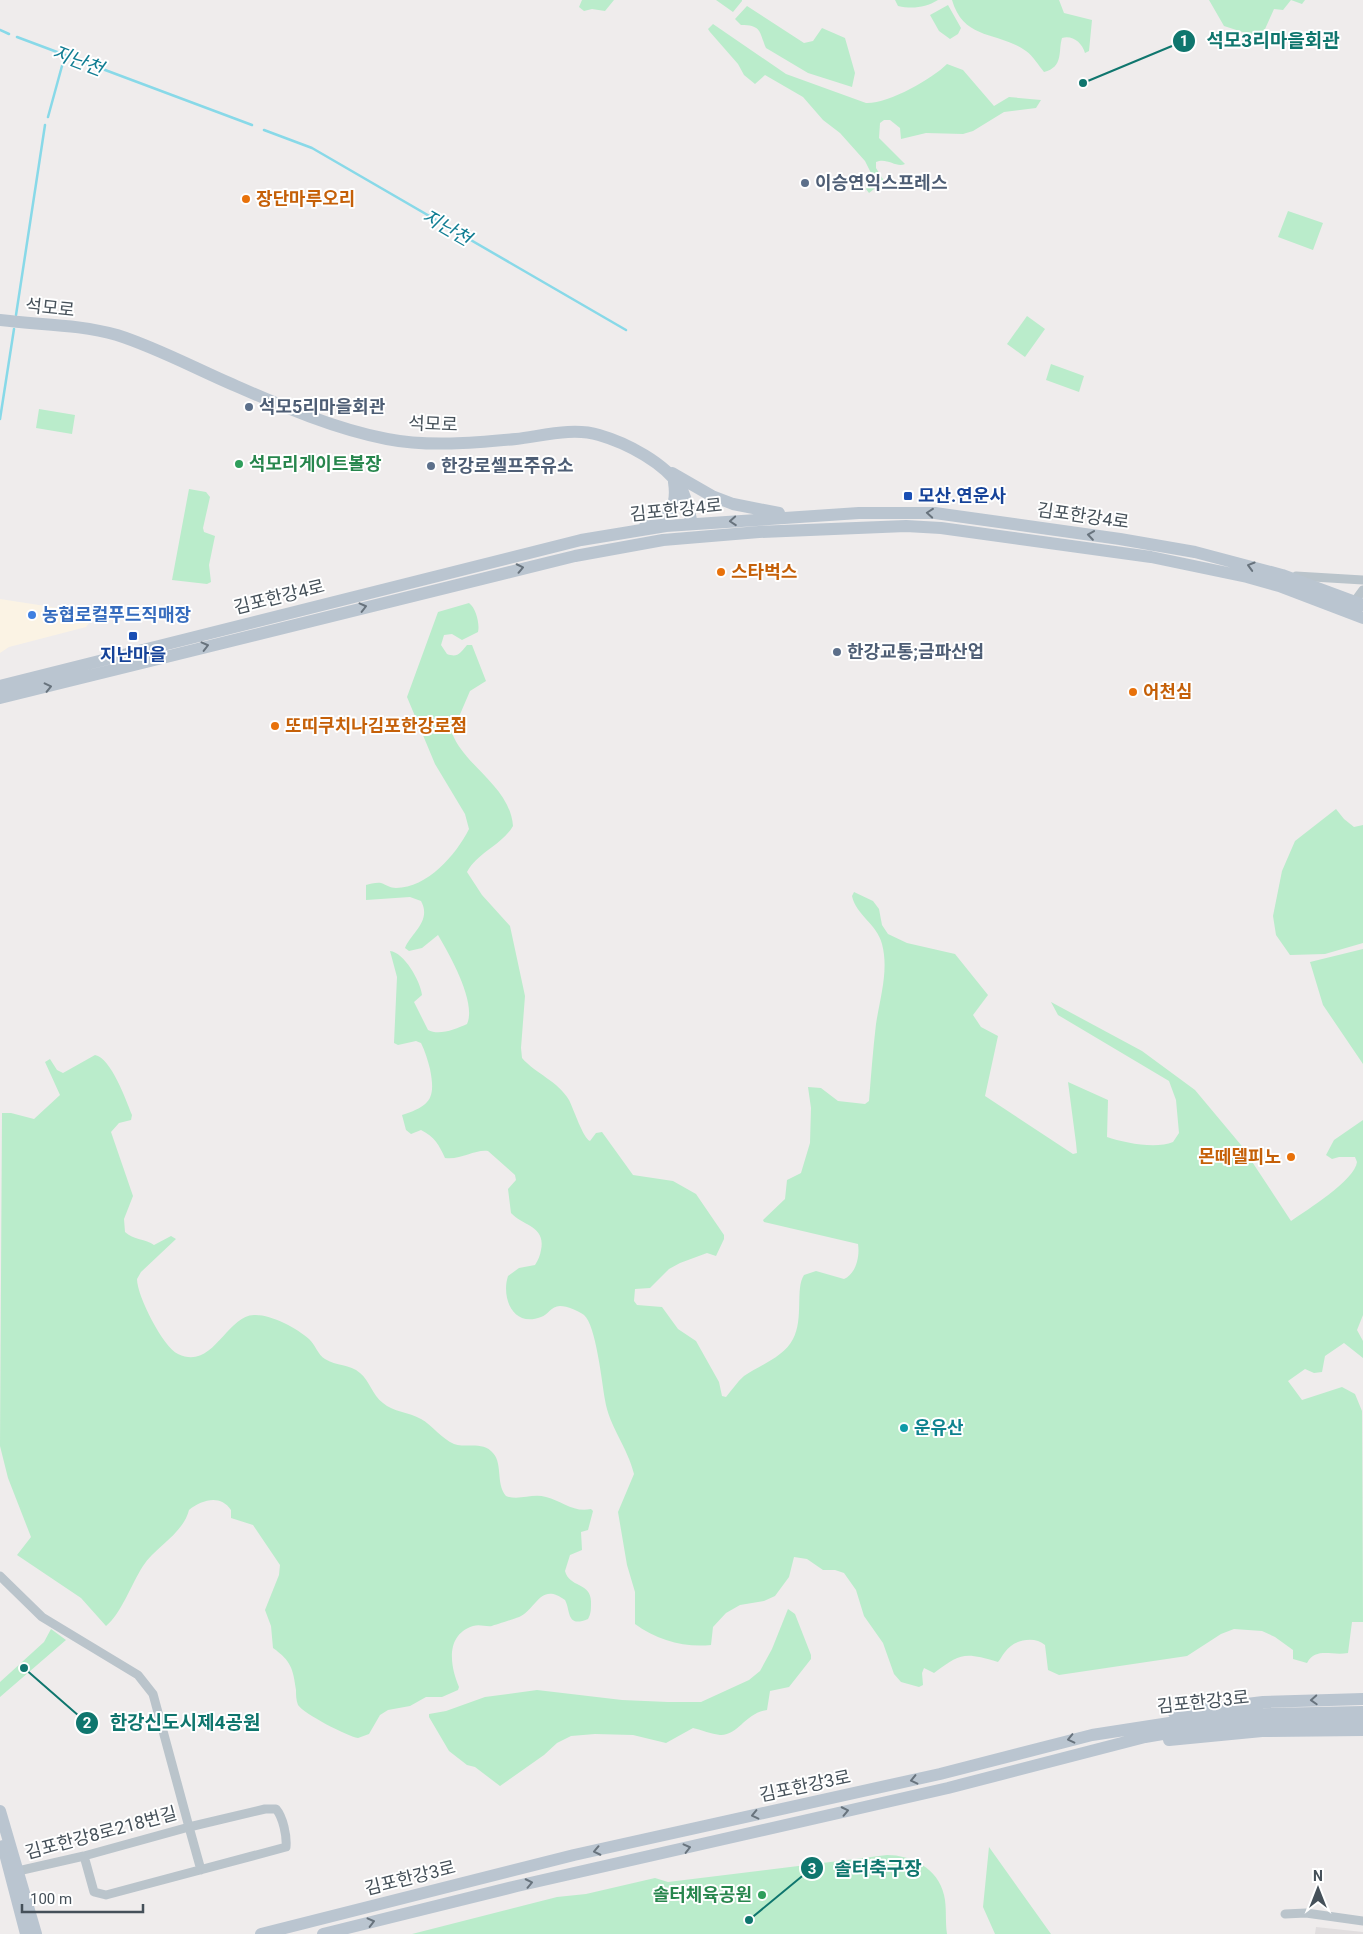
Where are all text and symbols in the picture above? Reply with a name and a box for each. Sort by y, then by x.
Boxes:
callout: 석모3리마을회관 [1172,24,1350,58]
text: 석모3리마을회관 [1206,29,1340,52]
text: 1 [1180,32,1188,50]
water label: 지난천 [49,40,108,81]
place label: 이승연익스프레스 [815,172,947,193]
marker: 이승연익스프레스 [799,177,811,189]
place label: 장단마루오리 [256,188,355,209]
marker: 장단마루오리 [240,193,252,205]
water label: 지난천 [418,204,477,251]
street label: 석모로 [24,294,76,321]
place label: 석모5리마을회관 [259,396,386,417]
marker: 석모5리마을회관 [243,401,255,413]
street label: 석모로 [408,412,458,435]
place label: 석모리게이트볼장 [249,453,382,474]
place label: 한강로셀프주유소 [441,455,573,476]
marker: 석모리게이트볼장 [233,458,245,470]
marker: 한강로셀프주유소 [425,460,437,472]
place label: 모산.연운사 [918,485,1006,506]
marker: 모산.연운사 [902,490,914,502]
street label: 김포한강4로 [629,494,723,525]
street label: 김포한강4로 [1036,499,1131,532]
one-way arrow [926,508,934,519]
one-way arrow [729,515,737,526]
one-way arrow [1087,530,1096,540]
place label: 스타벅스 [731,561,797,582]
one-way arrow [1247,561,1255,571]
one-way arrow [516,563,525,574]
marker: 스타벅스 [715,566,727,578]
street label: 김포한강4로 [231,575,327,618]
one-way arrow [358,603,366,613]
place label: 농협로컬푸드직매장 [42,604,191,625]
marker: 농협로컬푸드직매장 [26,609,38,621]
marker: 지난마을 [127,630,139,642]
one-way arrow [200,641,209,652]
place label: 한강교통;금파산업 [847,641,984,662]
place label: 지난마을 [100,644,166,665]
marker: 한강교통;금파산업 [831,646,843,658]
place label: 어천심 [1143,681,1193,702]
one-way arrow [43,682,52,693]
marker: 어천심 [1127,686,1139,698]
place label: 또띠쿠치나김포한강로점 [285,715,467,736]
marker: 또띠쿠치나김포한강로점 [269,720,281,732]
place label: 몬떼델피노 [1198,1146,1281,1167]
marker: 몬떼델피노 [1285,1151,1297,1163]
place label: 운유산 [914,1417,964,1438]
marker: 운유산 [898,1422,910,1434]
street label: 김포한강3로 [1156,1686,1250,1717]
one-way arrow [1310,1695,1318,1705]
callout: 한강신도시제4공원 [75,1706,270,1740]
text: 한강신도시제4공원 [110,1711,260,1734]
text: 2 [83,1714,92,1732]
one-way arrow [1067,1733,1076,1744]
street label: 김포한강3로 [757,1766,853,1805]
one-way arrow [910,1774,918,1785]
street label: 김포한강8로218번길 [23,1802,179,1863]
one-way arrow [841,1806,850,1817]
one-way arrow [751,1809,760,1820]
one-way arrow [683,1843,692,1854]
one-way arrow [592,1845,601,1855]
callout: 솔터축구장 [799,1851,932,1885]
street label: 김포한강3로 [362,1856,458,1899]
text: 솔터축구장 [834,1857,922,1880]
text: 3 [808,1860,816,1878]
north arrow [1293,1864,1343,1914]
text: N [1313,1868,1323,1884]
one-way arrow [524,1878,533,1889]
scale bar [22,1882,144,1914]
place label: 솔터체육공원 [653,1884,752,1905]
marker: 솔터체육공원 [756,1889,768,1901]
text: 100 m [30,1890,72,1908]
one-way arrow [366,1917,375,1928]

